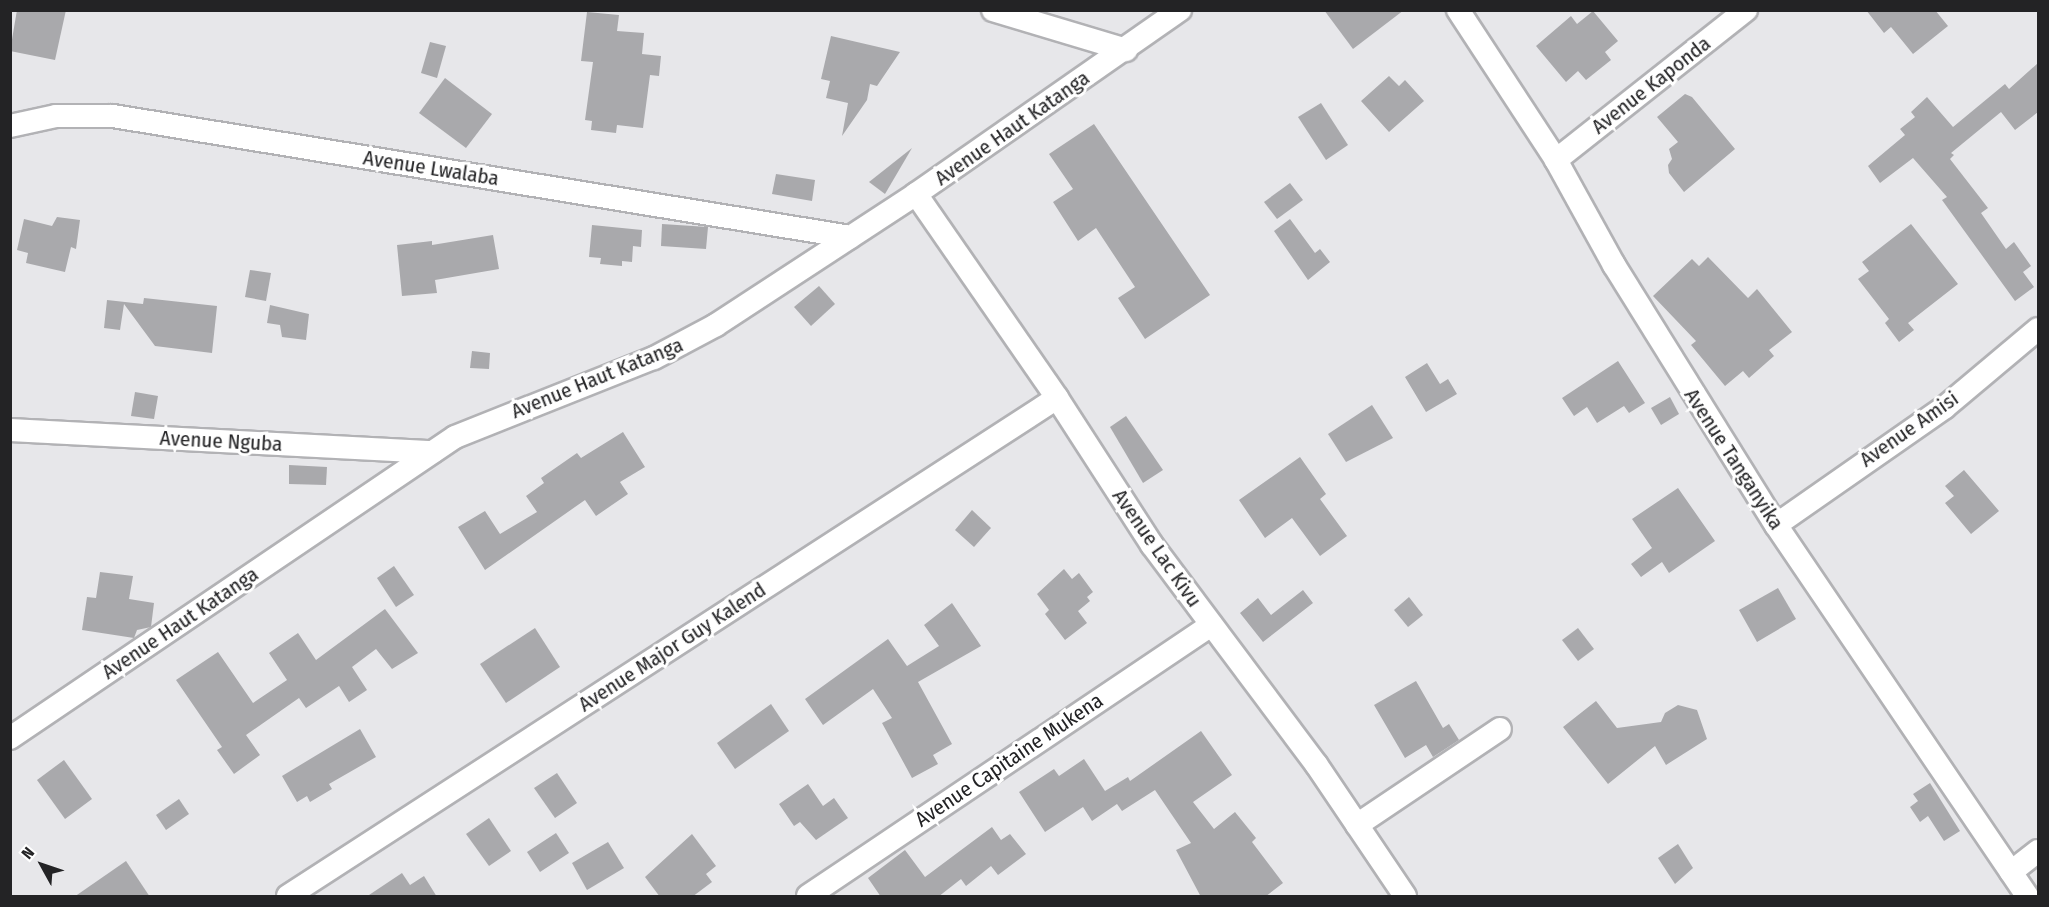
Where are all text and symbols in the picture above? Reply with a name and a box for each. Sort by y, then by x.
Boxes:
street label: Avenue Kaponda [1586,31,1716,139]
street label: Avenue Haut Katanga [930,65,1094,191]
street label: Avenue Lwalaba [361,145,501,191]
street label: Avenue Haut Katanga [507,332,687,424]
street label: Avenue Tanganyika [1679,384,1789,534]
street label: Avenue Amisi [1855,386,1963,472]
street label: Avenue Nguba [159,425,283,457]
street label: Avenue Lac Kivu [1107,484,1207,612]
street label: Avenue Haut Katanga [97,561,263,685]
street label: Avenue Major Guy Kalend [574,577,770,717]
street label: Avenue Capitaine Mukena [910,688,1108,832]
north arrow [12,835,72,895]
text: N [17,843,38,863]

